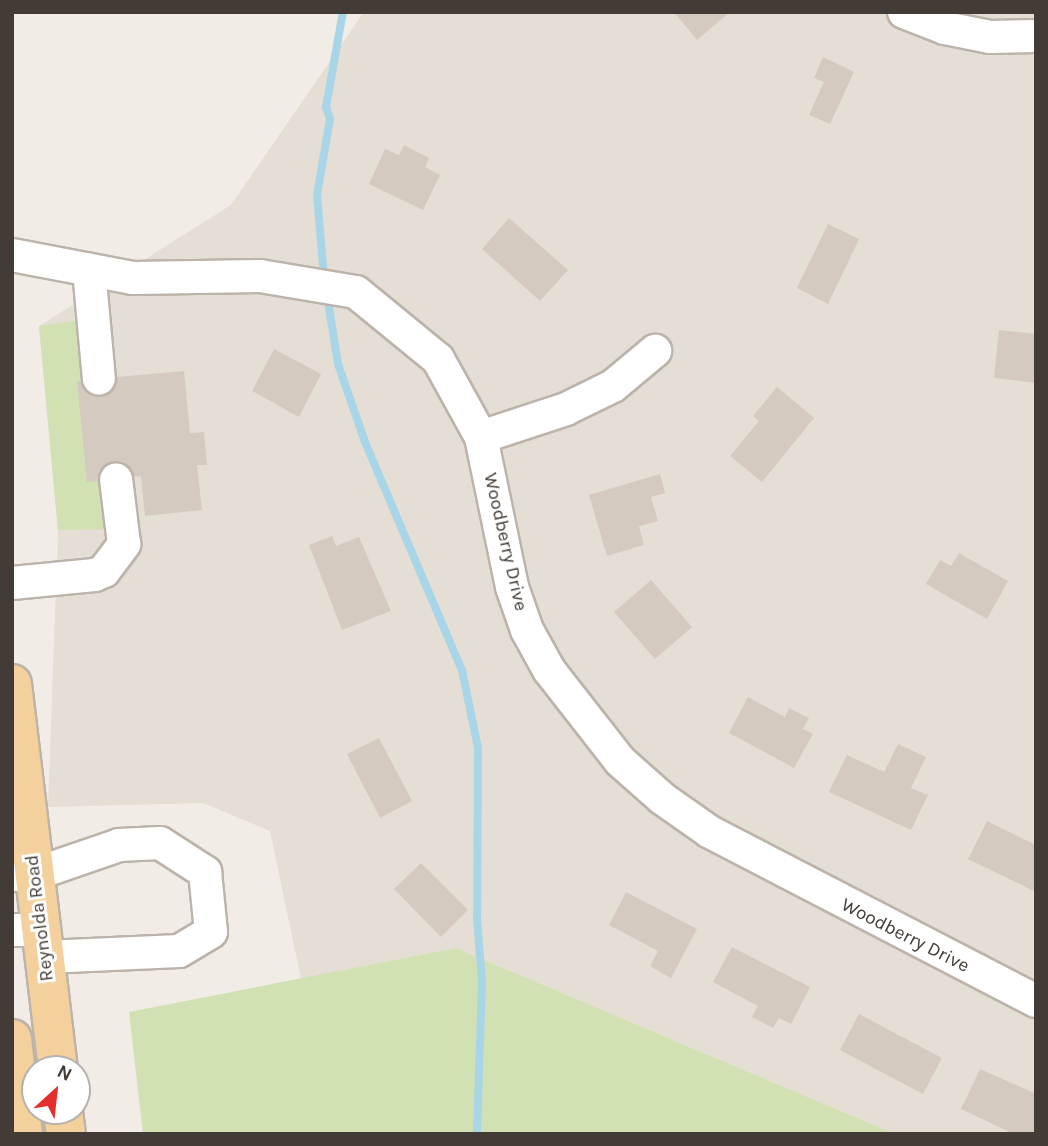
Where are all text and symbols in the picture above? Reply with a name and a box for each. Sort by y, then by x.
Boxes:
street label: Woodberry Drive [478,471,532,613]
street label: Reynolda Road [21,853,59,983]
street label: Woodberry Drive [837,894,973,978]
north arrow [21,1055,91,1125]
text: N [54,1060,76,1086]

